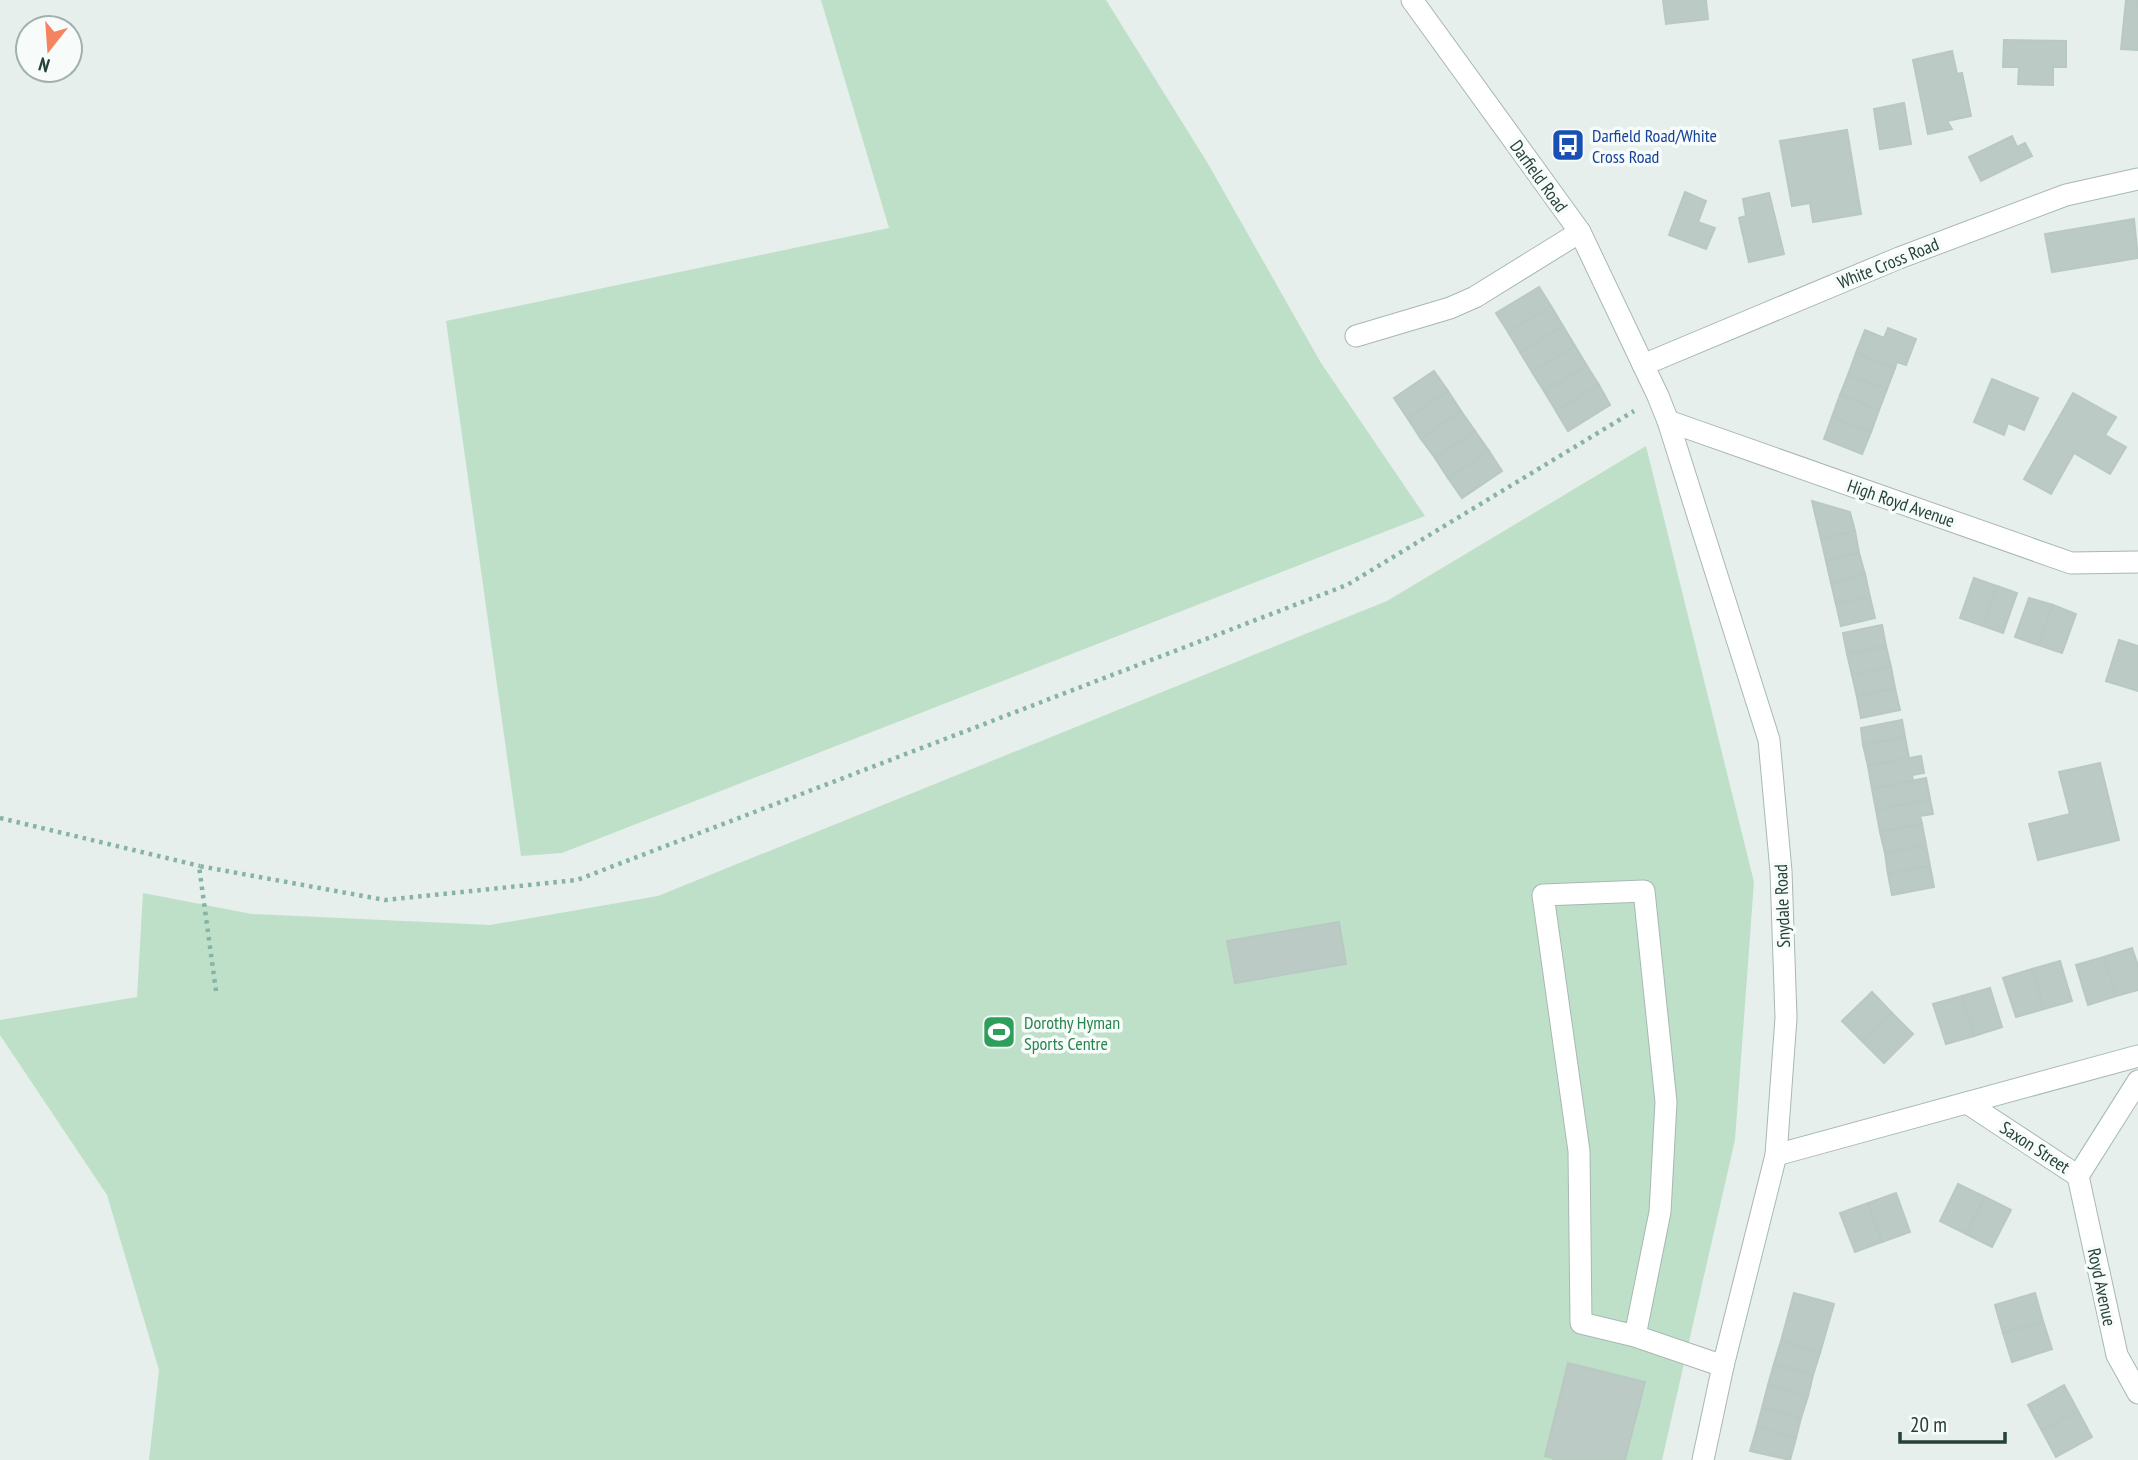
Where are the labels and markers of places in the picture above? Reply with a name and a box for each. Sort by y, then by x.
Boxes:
place label: Darfield Road/White Cross Road [1592,124,1717,168]
bus stop icon: Darfield Road/White Cross Road [1549,126,1587,164]
place label: Dorothy Hyman Sports Centre [1024,1011,1120,1055]
sports icon: Dorothy Hyman Sports Centre [980,1013,1018,1051]

